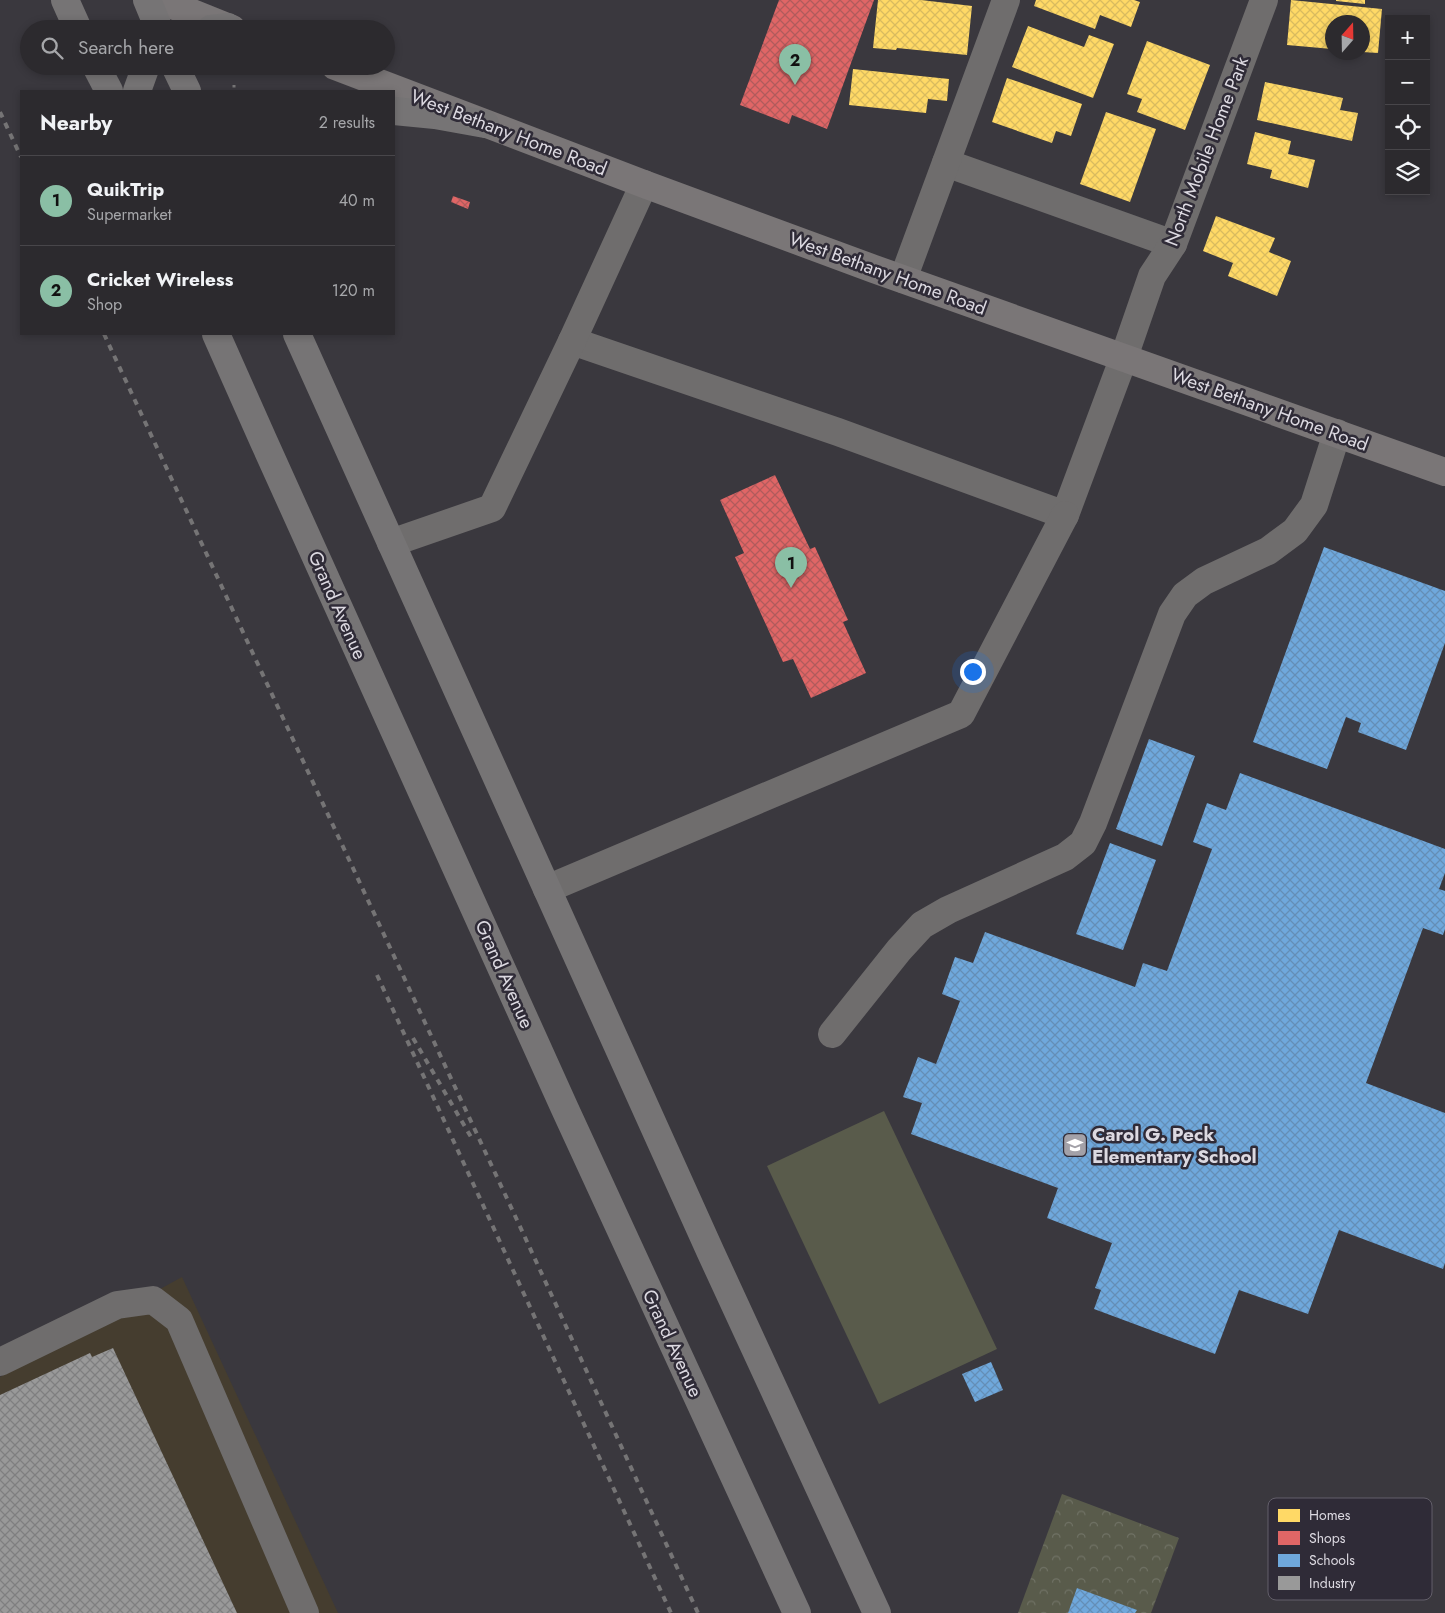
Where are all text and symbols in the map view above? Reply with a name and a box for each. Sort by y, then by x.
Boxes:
north arrow [1325,15,1370,60]
map controls [1385,15,1430,195]
button: + [1385,15,1430,60]
search box [20,20,395,75]
icon: search [38,34,66,62]
text: Search here [78,34,174,61]
pin: 2 [779,44,811,85]
street label: North Mobile Home Park [1158,52,1255,250]
button: − [1385,60,1430,105]
street label: West Bethany Home Road [407,83,611,182]
button: locate [1385,105,1430,150]
text: Nearby [40,108,112,138]
text: 2 results [319,111,375,134]
button: layers [1385,150,1430,195]
text: QuikTrip [87,176,164,203]
text: 1 [52,189,60,212]
text: 40 m [339,189,375,212]
text: Supermarket [87,203,172,226]
street label: West Bethany Home Road [785,225,990,322]
text: Cricket Wireless [87,266,233,293]
text: 2 [51,279,61,302]
text: 120 m [332,279,375,302]
text: Shop [87,293,122,316]
street label: West Bethany Home Road [1167,361,1372,458]
street label: Grand Avenue [302,547,374,664]
pin: 1 [775,547,807,588]
your location [960,659,986,685]
street label: Grand Avenue [469,916,541,1033]
place label: Carol G. Peck Elementary School [1092,1121,1257,1170]
school or university icon: Carol G. Peck Elementary School [1062,1132,1088,1158]
street label: Grand Avenue [636,1285,709,1402]
legend [1268,1498,1432,1600]
text: Homes [1309,1505,1351,1525]
text: Shops [1309,1528,1346,1548]
text: Schools [1309,1550,1355,1570]
text: Industry [1309,1573,1356,1593]

